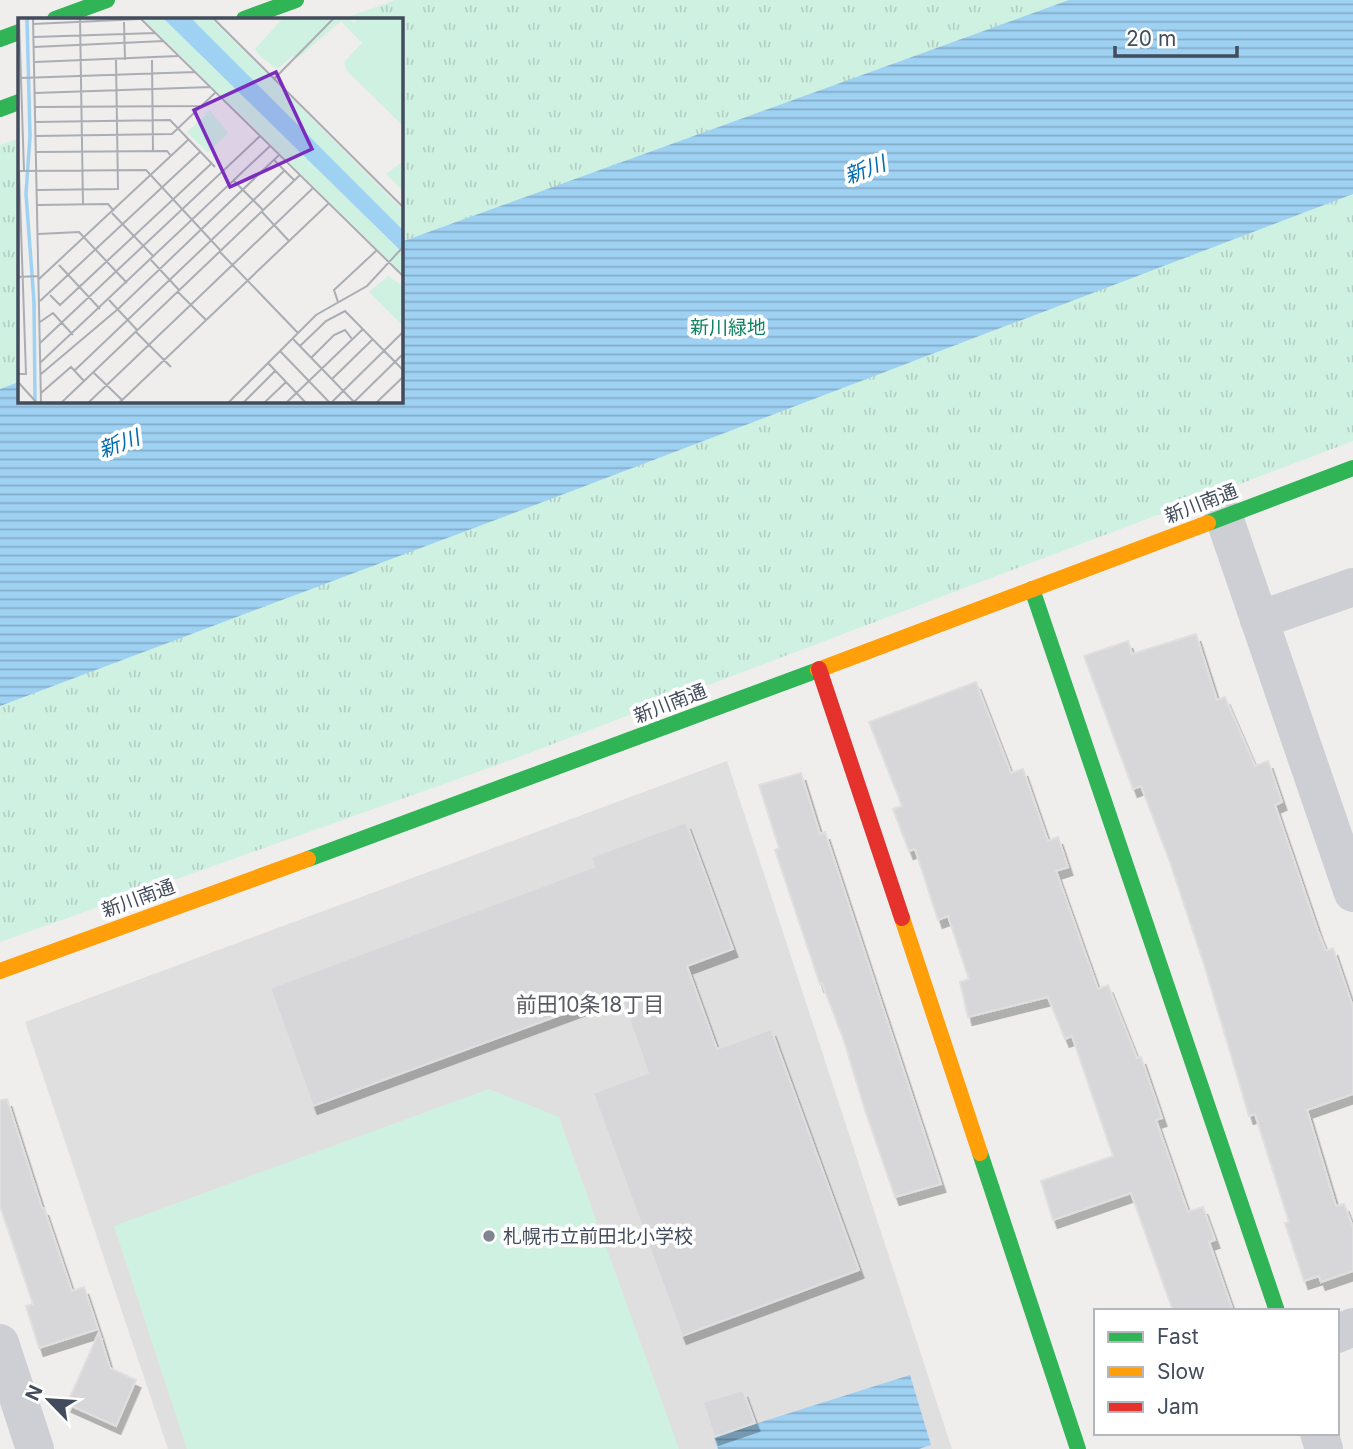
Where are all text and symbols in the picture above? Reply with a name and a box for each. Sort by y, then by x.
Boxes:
scale bar [1115,14,1238,58]
inset map [18,18,402,402]
text: 20 m [1126,26,1176,51]
water label: 新川 [841,150,891,188]
park label: 新川緑地 [690,316,766,339]
water label: 新川 [95,424,145,462]
street label: 新川南通 [1162,479,1241,528]
street label: 新川南通 [631,679,710,728]
street label: 新川南通 [99,875,178,922]
district label: 前田10条18丁目 [516,992,664,1017]
place label: 札幌市立前田北小学校 [503,1225,693,1248]
marker: 札幌市立前田北小学校 [481,1228,497,1244]
legend [1094,1309,1339,1435]
text: Fast [1157,1324,1199,1349]
text: Slow [1157,1359,1205,1384]
north arrow [14,1365,84,1435]
text: N [21,1382,48,1404]
text: Jam [1157,1394,1199,1419]

